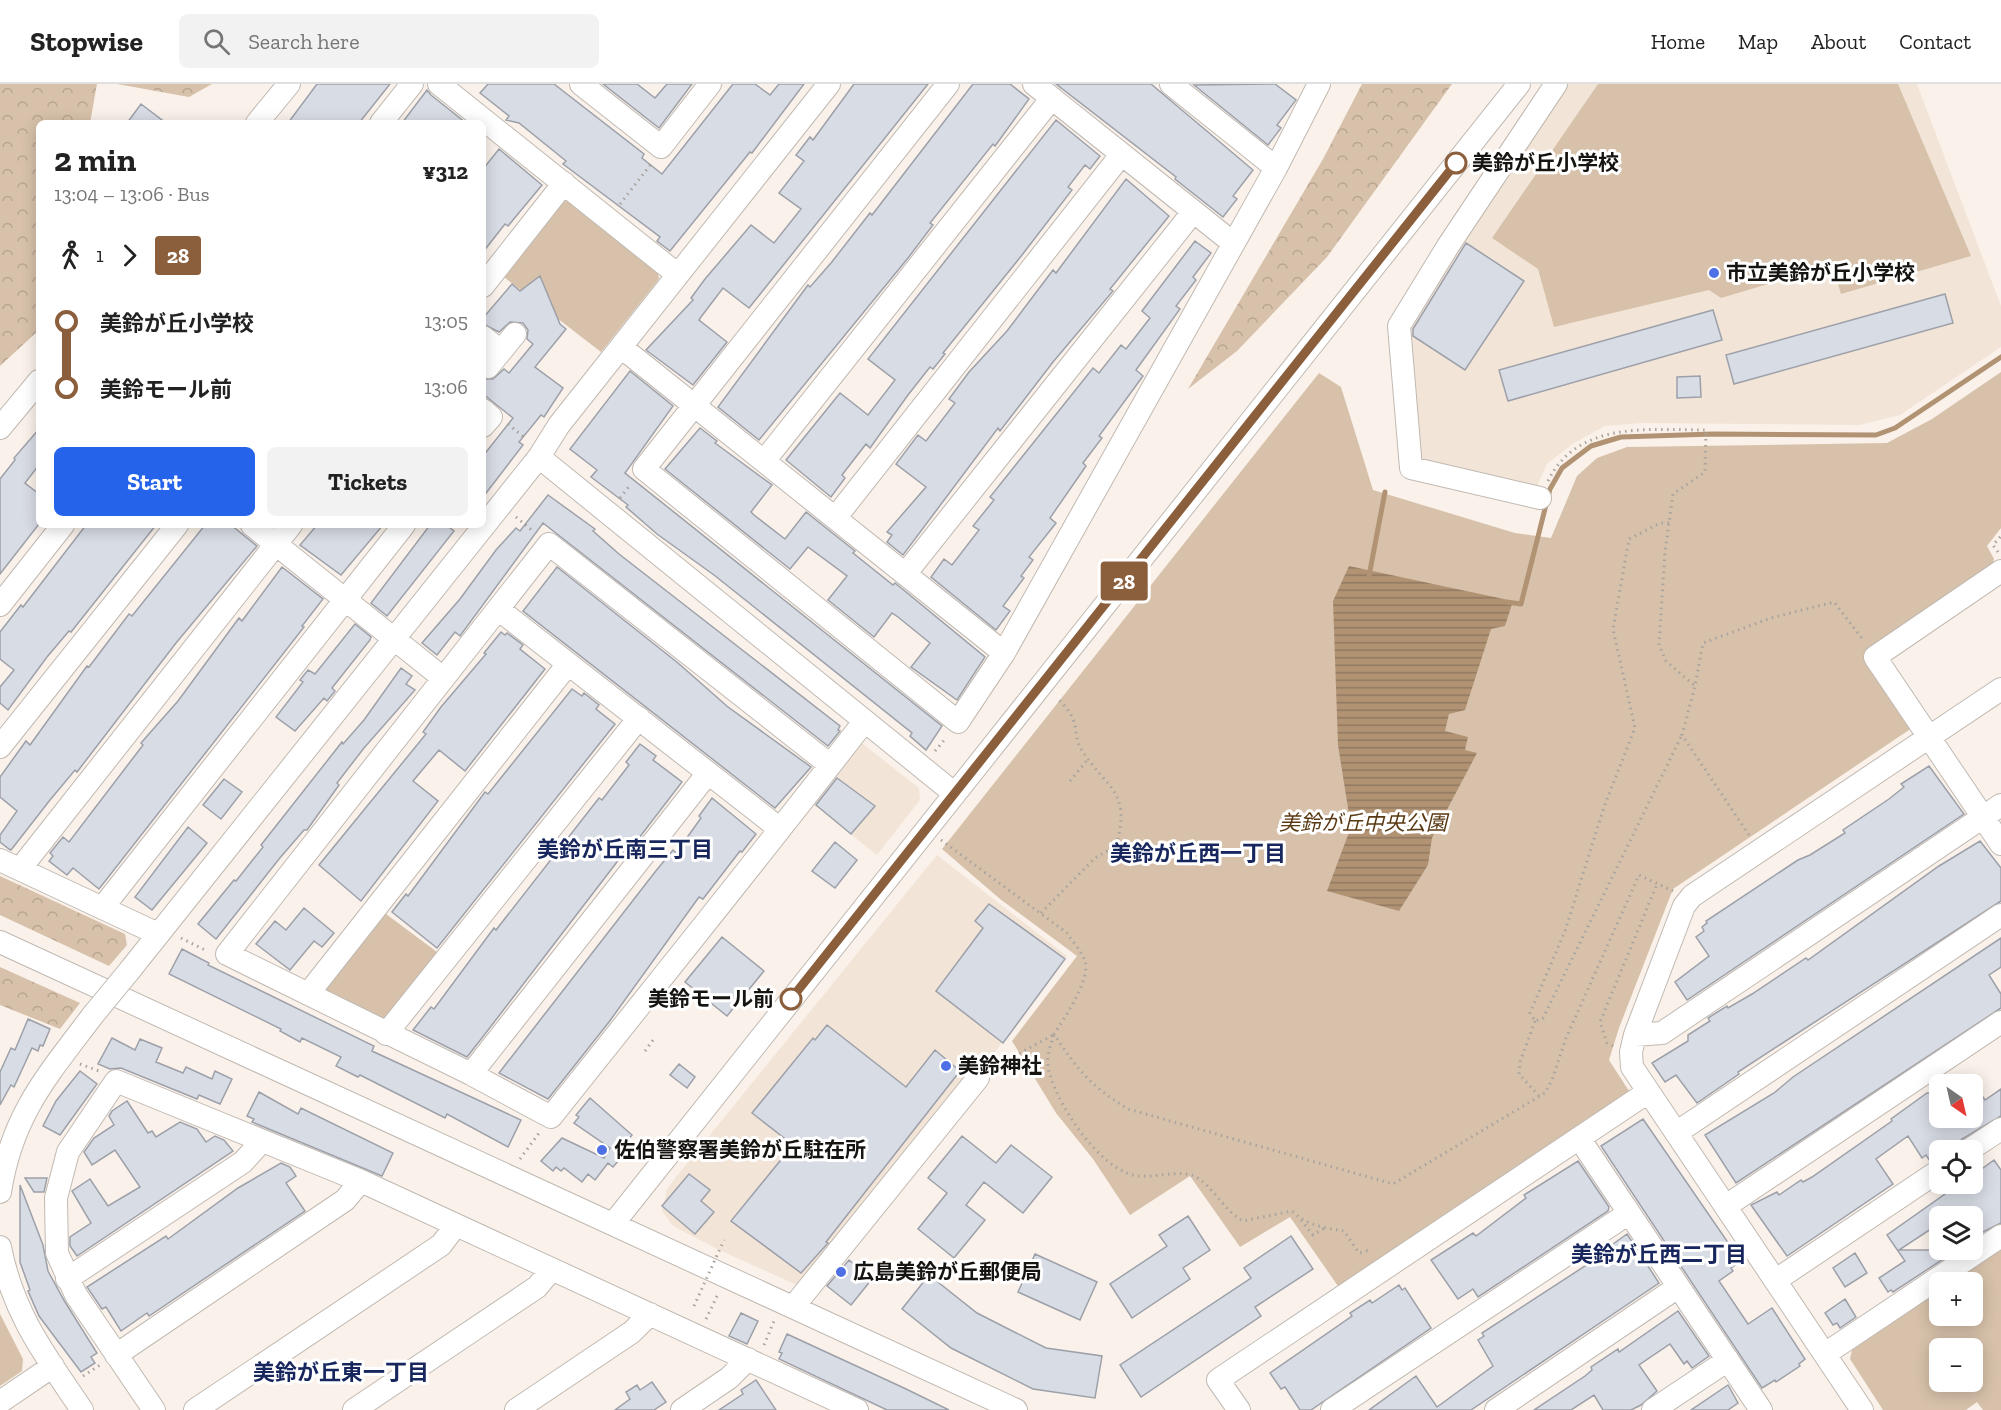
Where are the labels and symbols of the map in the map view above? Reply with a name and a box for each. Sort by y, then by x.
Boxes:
place label: 美鈴が丘小学校 [1472,150,1619,175]
marker: 美鈴が丘小学校 [1445,152,1467,174]
place label: 市立美鈴が丘小学校 [1726,260,1915,285]
marker: 市立美鈴が丘小学校 [1707,266,1721,280]
line badge: 28 [1097,562,1151,600]
park label: 美鈴が丘中央公園 [1279,810,1450,835]
district label: 美鈴が丘南三丁目 [537,836,713,863]
district label: 美鈴が丘西一丁目 [1110,840,1286,867]
place label: 美鈴モール前 [648,986,774,1011]
marker: 美鈴モール前 [780,988,802,1010]
place label: 美鈴神社 [958,1053,1042,1078]
marker: 美鈴神社 [939,1059,953,1073]
north arrow [1929,1074,1983,1128]
place label: 佐伯警察署美鈴が丘駐在所 [614,1137,866,1162]
marker: 佐伯警察署美鈴が丘駐在所 [595,1143,609,1157]
district label: 美鈴が丘西二丁目 [1571,1241,1747,1268]
place label: 広島美鈴が丘郵便局 [853,1259,1042,1284]
marker: 広島美鈴が丘郵便局 [834,1265,848,1279]
district label: 美鈴が丘東一丁目 [253,1359,429,1386]

